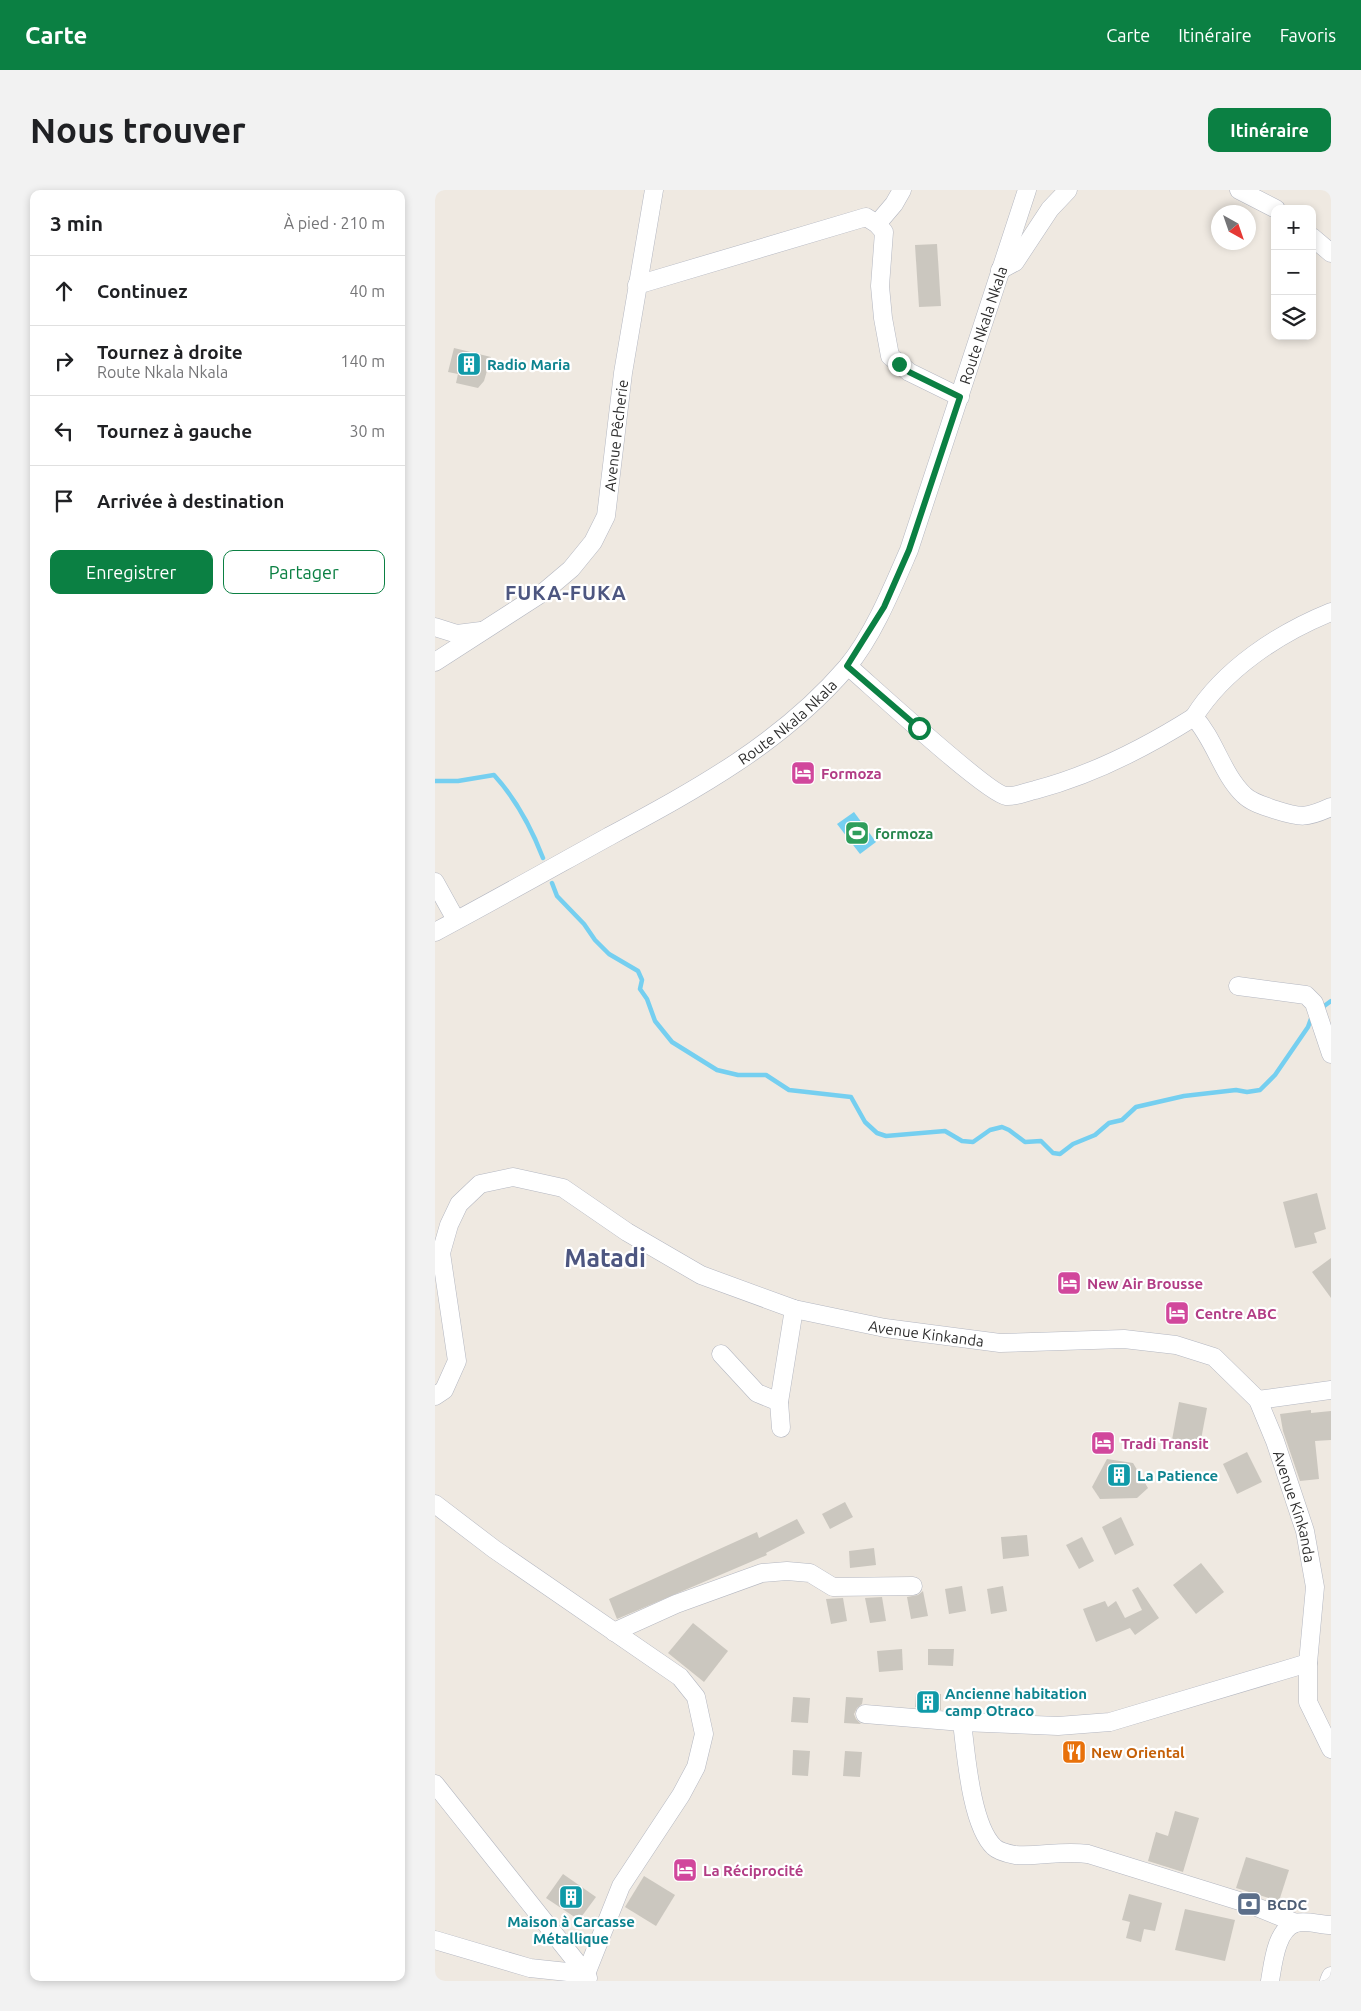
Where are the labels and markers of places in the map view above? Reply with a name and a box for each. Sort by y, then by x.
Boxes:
building icon: Radio Maria [456,351,482,377]
place label: Radio Maria [487,356,570,373]
hotel icon: Formoza [790,760,816,786]
place label: Formoza [821,765,882,782]
sports icon: formoza [844,820,870,846]
place label: formoza [875,825,933,842]
hotel icon: New Air Brousse [1056,1270,1082,1296]
place label: New Air Brousse [1087,1275,1203,1292]
hotel icon: Centre ABC [1164,1300,1190,1326]
place label: Centre ABC [1195,1305,1277,1322]
hotel icon: Tradi Transit [1090,1430,1116,1456]
place label: Tradi Transit [1121,1435,1209,1452]
building icon: La Patience [1106,1462,1132,1488]
place label: La Patience [1137,1467,1218,1484]
place label: Ancienne habitation camp Otraco [945,1685,1087,1719]
building icon: Ancienne habitation camp Otraco [915,1689,941,1715]
restaurant icon: New Oriental [1061,1739,1087,1765]
place label: New Oriental [1091,1744,1185,1761]
hotel icon: La Réciprocité [672,1857,698,1883]
place label: La Réciprocité [703,1862,803,1879]
building icon: Maison à Carcasse Métallique [558,1884,584,1910]
bank icon: BCDC [1236,1891,1262,1917]
place label: BCDC [1267,1896,1307,1913]
place label: Maison à Carcasse Métallique [507,1913,635,1947]

